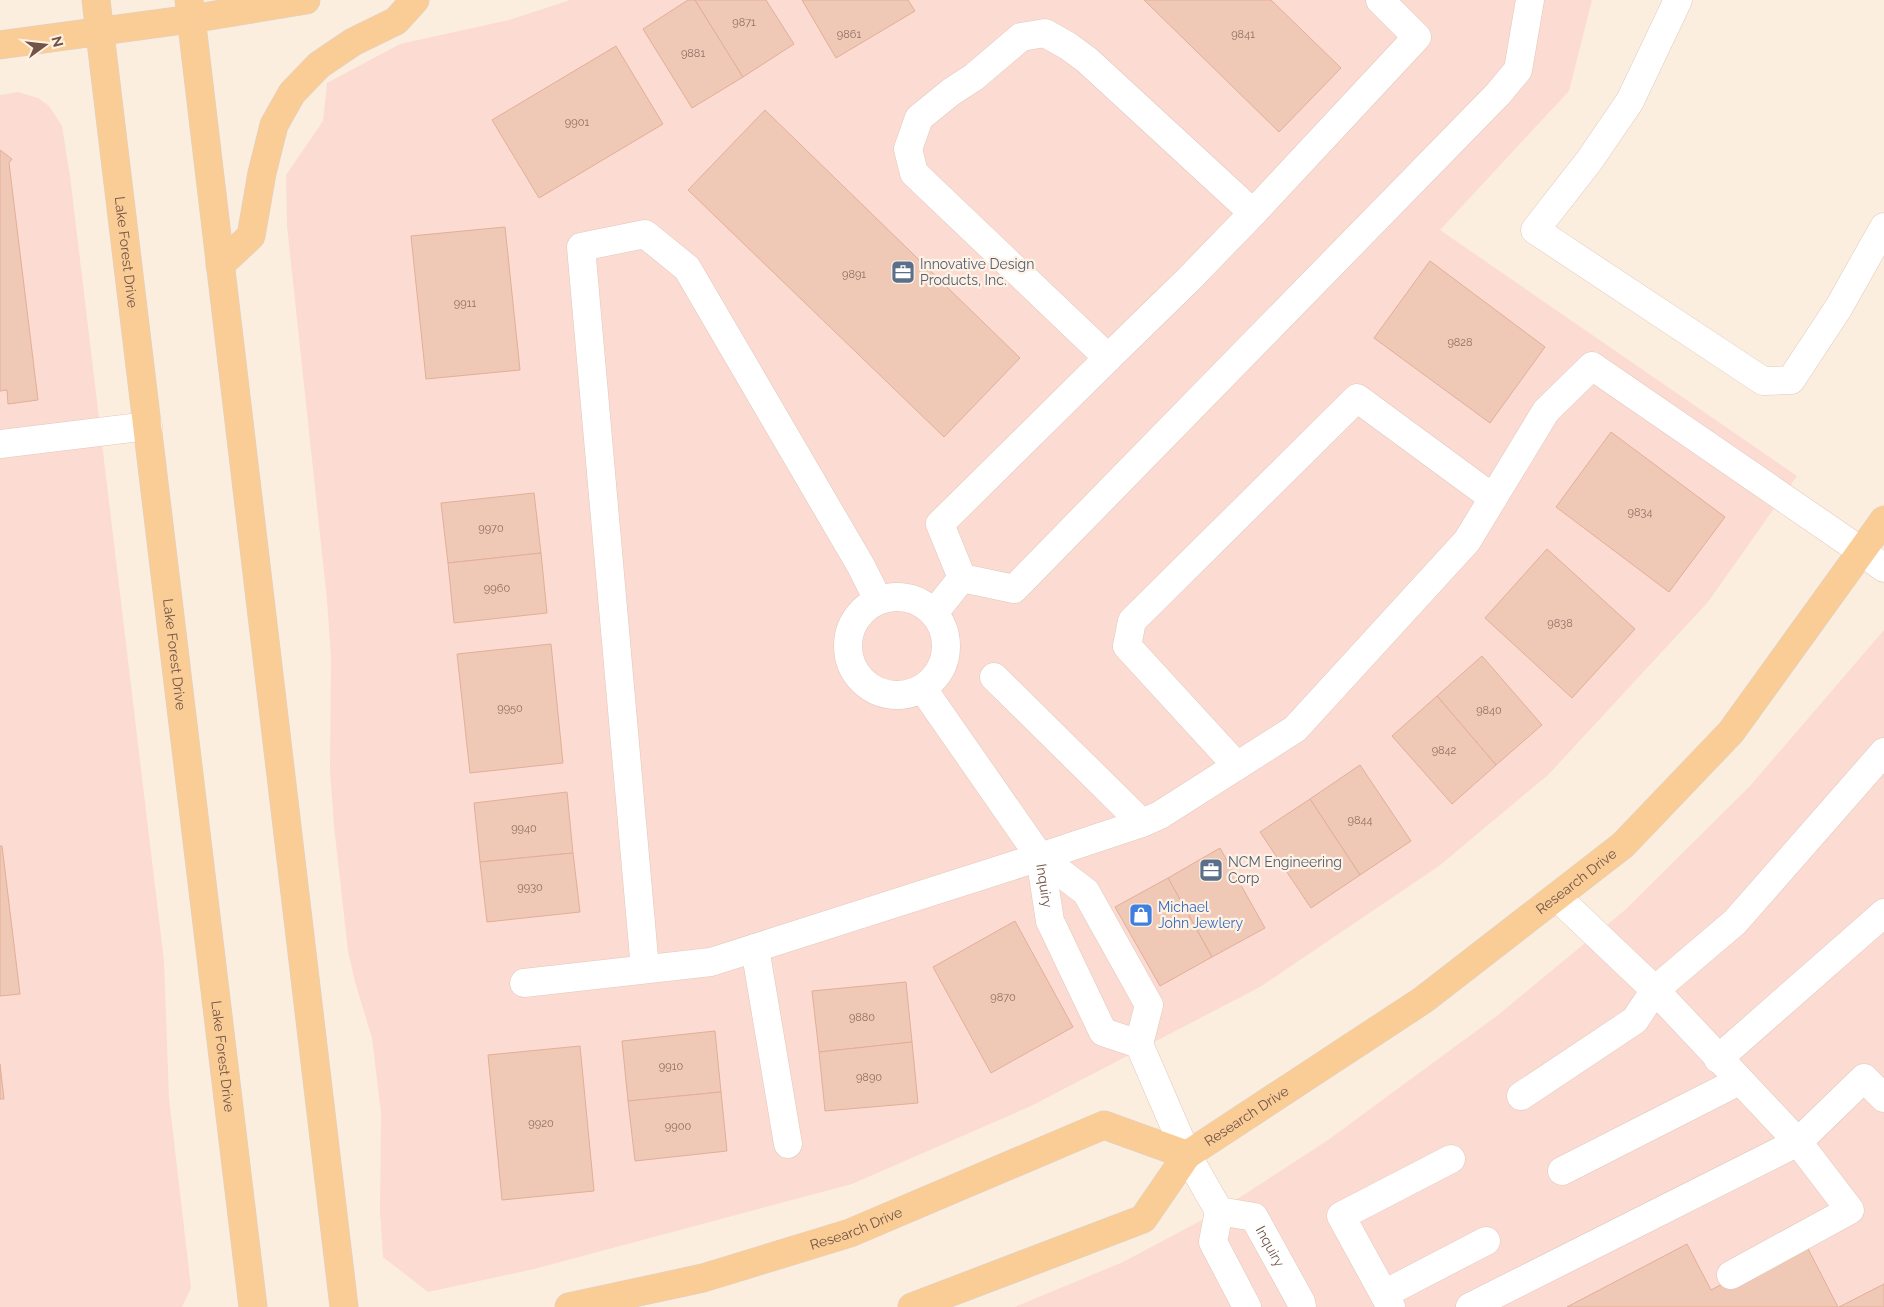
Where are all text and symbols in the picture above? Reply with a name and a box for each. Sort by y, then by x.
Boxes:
house number: 9871 [732,16,756,29]
north arrow [20,20,70,70]
house number: 9861 [837,28,861,41]
house number: 9841 [1231,28,1255,41]
text: N [48,34,67,49]
house number: 9881 [681,47,705,60]
house number: 9901 [565,116,589,129]
street label: Lake Forest Drive [112,196,141,309]
place label: Innovative Design Products, Inc. [920,256,1034,288]
office icon: Innovative Design Products, Inc. [890,259,916,285]
house number: 9891 [842,268,866,281]
house number: 9911 [454,297,476,310]
house number: 9828 [1447,336,1473,349]
house number: 9834 [1628,506,1652,519]
house number: 9970 [478,522,504,535]
house number: 9960 [484,582,510,595]
street label: Lake Forest Drive [160,598,189,711]
house number: 9838 [1547,617,1573,630]
house number: 9950 [497,702,523,715]
house number: 9840 [1476,704,1502,717]
house number: 9842 [1432,744,1457,757]
house number: 9844 [1348,814,1372,827]
house number: 9940 [511,822,537,835]
street label: Research Drive [1533,845,1620,917]
place label: NCM Engineering Corp [1228,854,1342,886]
office icon: NCM Engineering Corp [1198,857,1224,883]
street label: Inquiry [1033,863,1056,909]
house number: 9930 [517,881,543,894]
place label: Michael John Jewlery [1158,899,1243,931]
shop icon: Michael John Jewlery [1128,902,1154,928]
house number: 9870 [990,991,1016,1004]
street label: Lake Forest Drive [208,1000,238,1113]
house number: 9880 [849,1011,875,1024]
house number: 9910 [659,1060,683,1073]
house number: 9890 [856,1071,882,1084]
street label: Research Drive [1201,1083,1292,1149]
house number: 9920 [528,1117,554,1130]
house number: 9900 [665,1120,691,1133]
street label: Research Drive [808,1204,905,1253]
street label: Inquiry [1253,1223,1288,1270]

